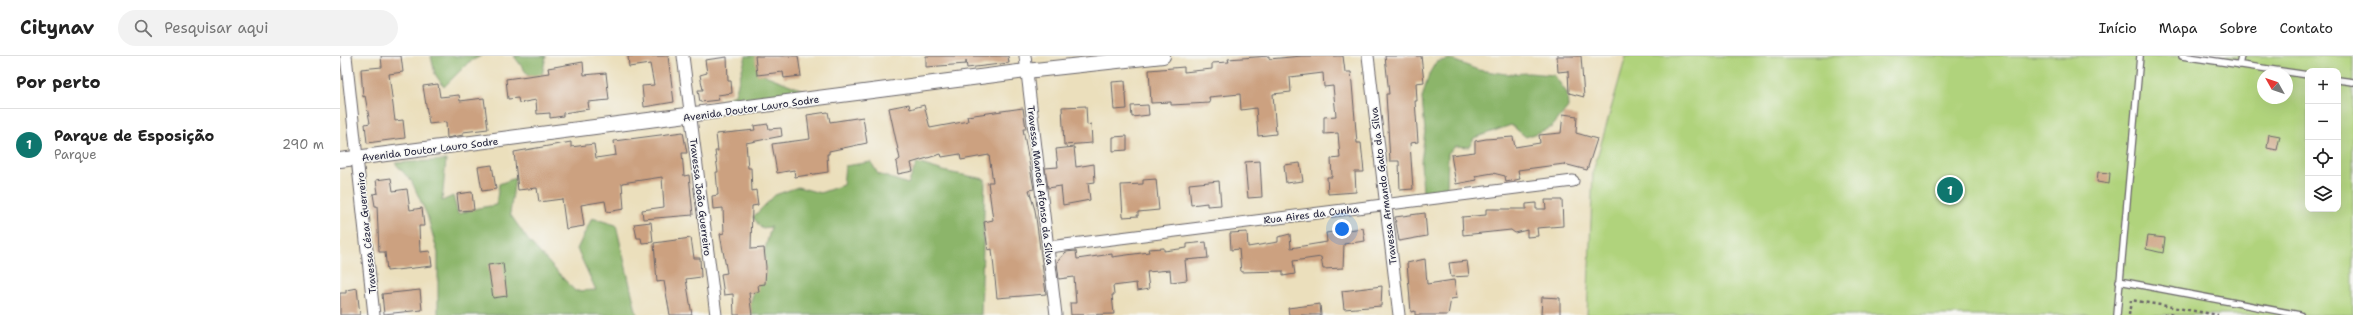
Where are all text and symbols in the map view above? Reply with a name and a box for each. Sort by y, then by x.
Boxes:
search box [118,10,398,46]
text: Citynav [20,15,94,40]
icon: search [132,17,154,39]
text: Pesquisar aqui [164,18,268,38]
text: Início [2098,19,2137,37]
text: Mapa [2159,19,2198,37]
text: Sobre [2220,19,2257,37]
text: Contato [2279,19,2333,37]
north arrow [2257,68,2293,104]
map controls [2305,68,2341,212]
button: + [2305,68,2341,104]
text: Por perto [16,71,101,93]
street label: Avenida Doutor Lauro Sodre [682,92,820,124]
button: − [2305,104,2341,140]
street label: Travessa Manoel Afonso da Silva [1024,105,1057,266]
street label: Travessa Armando Gato da Silva [1367,106,1400,266]
text: Parque de Esposição [54,126,214,146]
street label: Avenida Doutor Lauro Sodre [361,135,499,164]
text: 1 [26,136,32,153]
text: 290 m [282,136,324,153]
street label: Travessa João Guerreiro [687,138,714,257]
button: locate [2305,140,2341,176]
text: Parque [54,146,97,163]
street label: Travessa Cézar Guerreiro [354,172,379,294]
pin: 1 [1937,175,1963,205]
button: layers [2305,176,2341,212]
street label: Rua Aires da Cunha [1263,202,1360,227]
your location [1332,219,1352,239]

